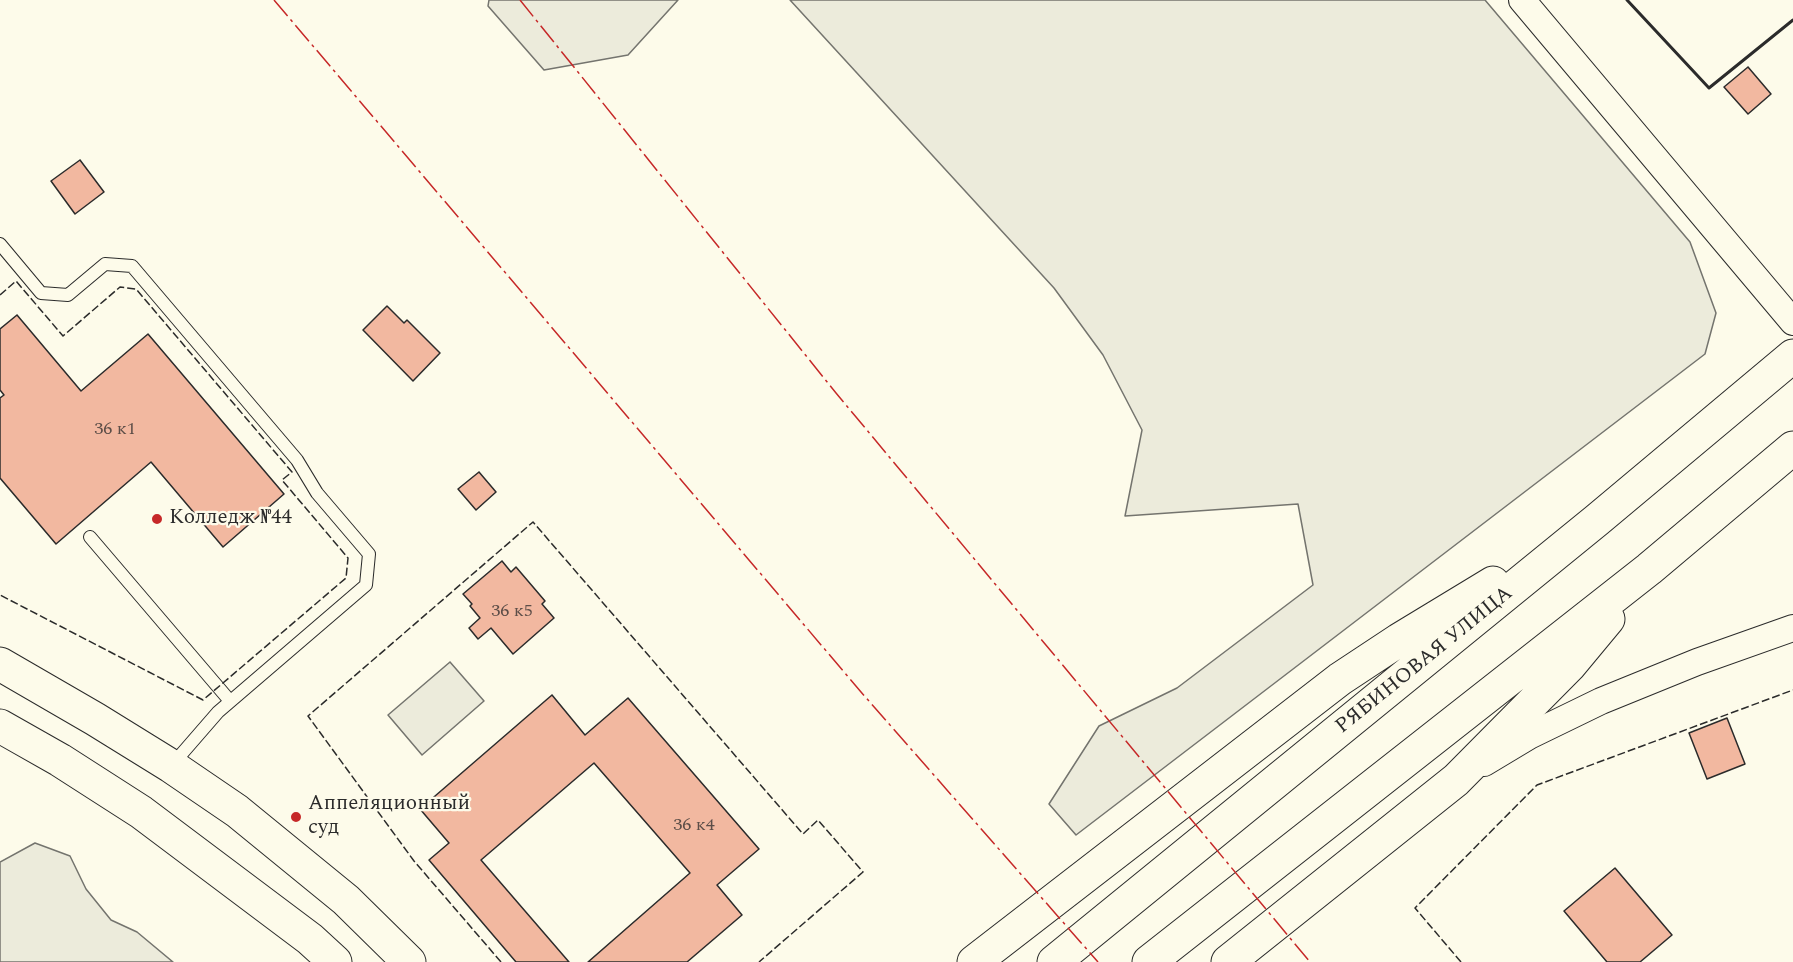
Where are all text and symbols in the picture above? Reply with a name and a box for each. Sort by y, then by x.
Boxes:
house number: 36 к1 [94,419,136,441]
place label: Колледж №44 [169,506,292,532]
marker: Колледж №44 [150,512,164,526]
street label: РЯБИНОВАЯ УЛИЦА [1331,582,1519,740]
house number: 36 к5 [491,601,533,623]
place label: Аппеляционный суд [308,792,470,842]
marker: Аппеляционный суд [289,810,303,824]
house number: 36 к4 [673,815,715,837]

